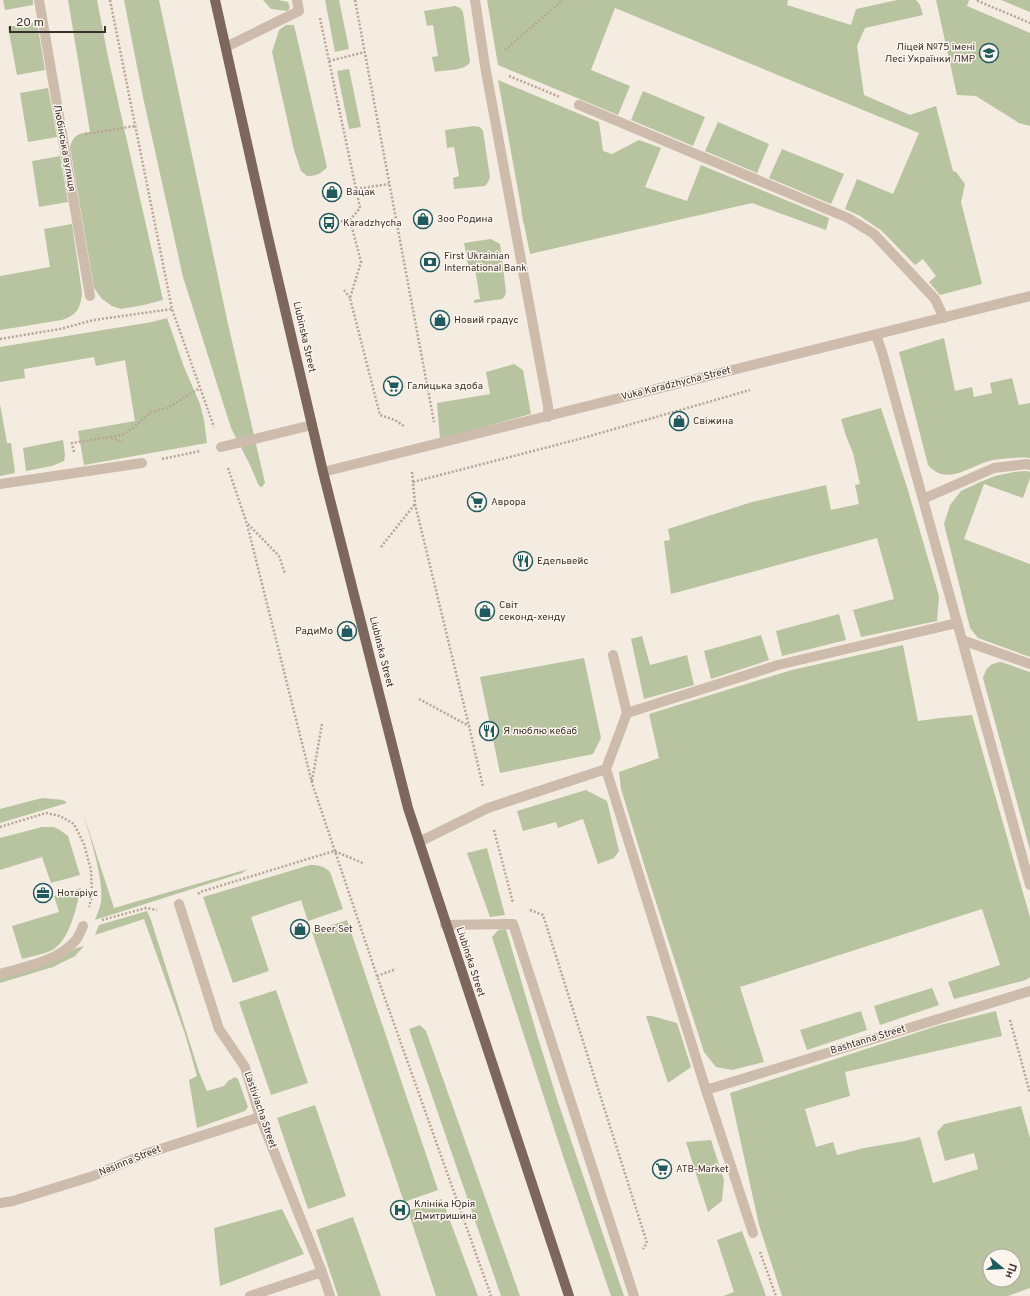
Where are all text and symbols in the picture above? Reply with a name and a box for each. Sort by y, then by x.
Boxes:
scale bar [10,8,105,34]
text: 20 m [16,15,44,31]
place label: Ліцей №75 імені Лесі Українки ЛМР [884,41,975,66]
school or university icon: Ліцей №75 імені Лесі Українки ЛМР [978,42,1000,64]
street label: Любінська вулиця [50,103,78,193]
shop icon: Вацак [321,181,343,203]
place label: Вацак [346,186,376,199]
shop icon: Зоо Родина [412,208,434,230]
bus stop icon: Karadzhycha [318,212,340,234]
place label: Зоо Родина [437,213,493,226]
place label: Karadzhycha [343,217,401,230]
place label: First Ukrainian International Bank [444,250,527,275]
bank icon: First Ukrainian International Bank [419,251,441,273]
street label: Liubinska Street [290,300,319,374]
shop icon: Новий градус [429,309,451,331]
place label: Новий градус [454,314,519,327]
street label: Vuka Karadzhycha Street [620,364,732,404]
supermarket icon: Галицька здоба [382,375,404,397]
place label: Галицька здоба [407,380,483,393]
shop icon: Свіжина [668,410,690,432]
place label: Свіжина [693,415,733,428]
supermarket icon: Аврора [466,491,488,513]
place label: Аврора [491,496,526,509]
restaurant icon: Едельвейс [512,550,534,572]
place label: Едельвейс [537,555,588,568]
place label: Світ секонд-хенду [499,599,566,624]
shop icon: Світ секонд-хенду [474,600,496,622]
street label: Liubinska Street [366,615,396,689]
shop icon: РадиМо [336,620,358,642]
place label: РадиМо [295,625,333,638]
restaurant icon: Я люблю кебаб [478,720,500,742]
place label: Я люблю кебаб [503,725,578,738]
office icon: Нотаріус [32,882,54,904]
place label: Нотаріус [57,887,98,900]
shop icon: Beer Set [289,918,311,940]
place label: Beer Set [314,923,353,936]
street label: Liubinska Street [453,926,487,999]
street label: Bashtanna Street [829,1022,907,1058]
street label: Lastiviacha Street [241,1070,279,1150]
street label: Nasinna Street [97,1143,163,1179]
supermarket icon: ATB-Market [651,1158,673,1180]
place label: ATB-Market [676,1163,729,1176]
place label: Клініка Юрія Дмитришина [414,1198,477,1223]
hospital icon: Клініка Юрія Дмитришина [389,1199,411,1221]
north arrow [982,1248,1022,1288]
text: Пн [1002,1262,1020,1280]

